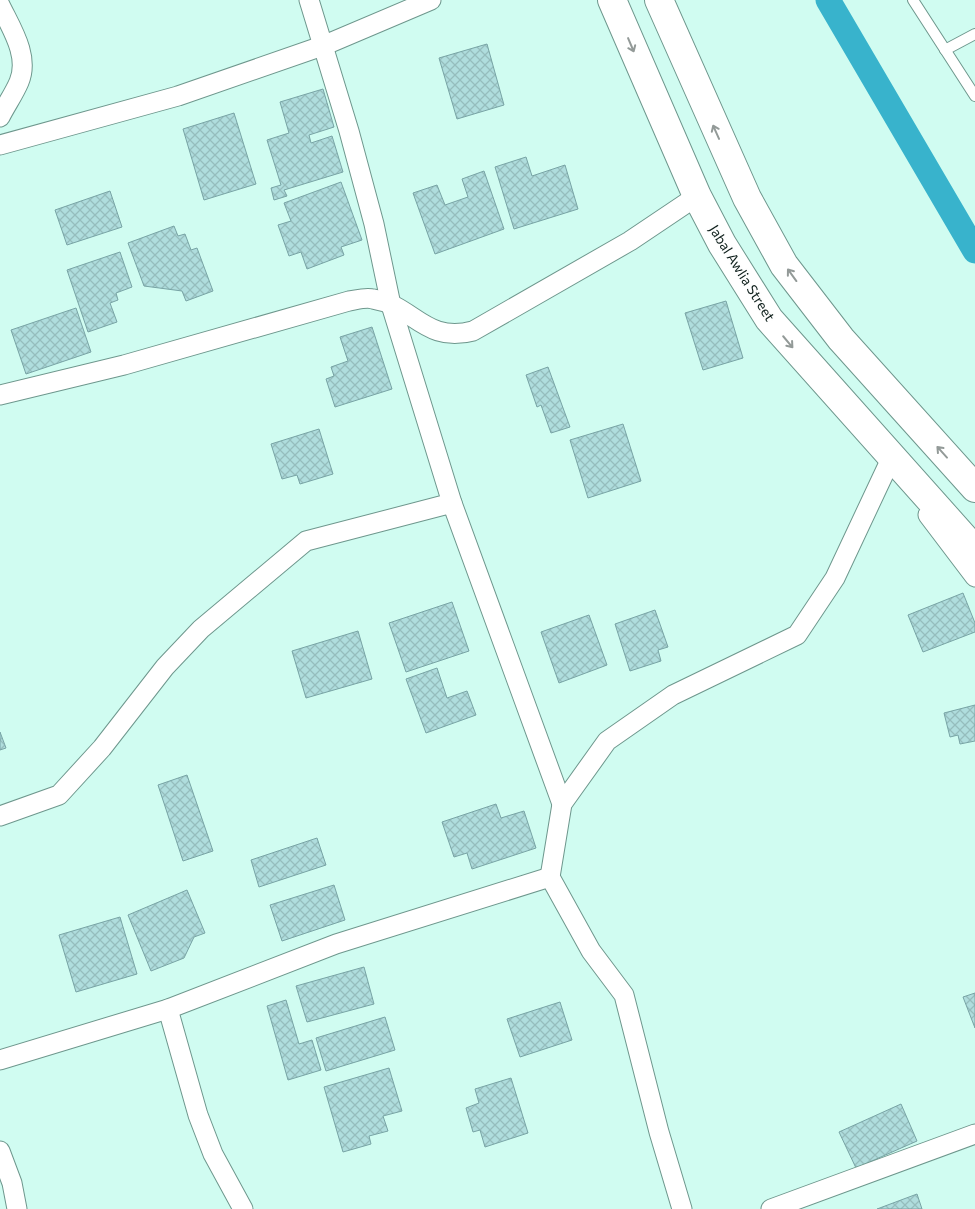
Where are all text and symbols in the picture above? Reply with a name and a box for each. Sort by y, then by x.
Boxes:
one-way arrow [627,37,637,52]
one-way arrow [711,125,721,140]
street label: Jabal Awlia Street [706,221,779,324]
one-way arrow [786,269,797,282]
one-way arrow [783,335,794,348]
one-way arrow [937,446,948,459]

